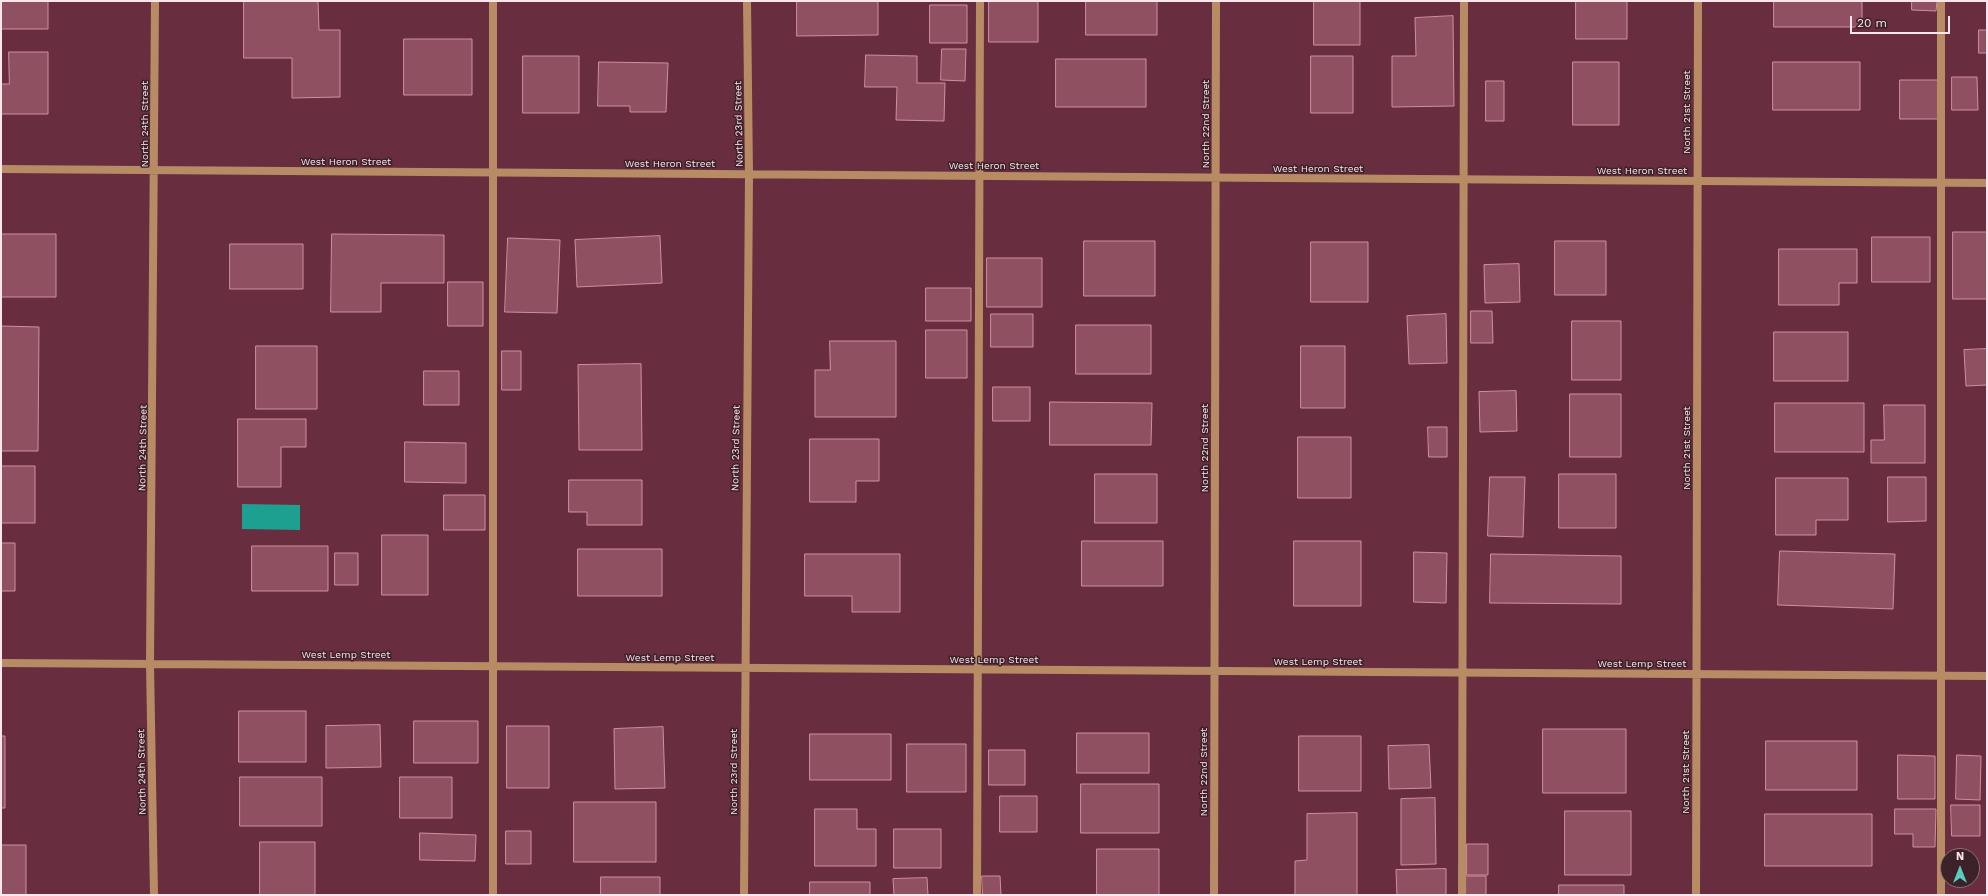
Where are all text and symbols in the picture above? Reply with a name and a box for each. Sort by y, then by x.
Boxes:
scale bar [1852,8,1952,34]
text: 20 m [1857,16,1887,30]
street label: North 21st Street [1681,70,1693,154]
street label: North 22nd Street [1200,80,1212,168]
street label: North 24th Street [139,81,151,167]
street label: North 23rd Street [732,81,746,167]
street label: West Heron Street [301,156,391,168]
street label: West Heron Street [625,158,715,170]
street label: West Heron Street [949,160,1039,172]
street label: West Heron Street [1273,163,1363,175]
street label: West Heron Street [1597,165,1687,177]
street label: North 22nd Street [1199,404,1211,492]
street label: North 24th Street [136,405,150,491]
street label: North 23rd Street [729,405,743,491]
street label: North 21st Street [1681,406,1693,490]
street label: West Lemp Street [302,649,390,661]
street label: West Lemp Street [626,652,714,664]
street label: West Lemp Street [950,654,1038,666]
street label: West Lemp Street [1274,656,1362,668]
street label: West Lemp Street [1598,658,1686,670]
street label: North 22nd Street [1198,728,1210,816]
street label: North 24th Street [135,729,149,815]
street label: North 23rd Street [728,729,740,815]
street label: North 21st Street [1680,730,1692,814]
north arrow [1940,848,1980,888]
text: N [1956,850,1964,863]

